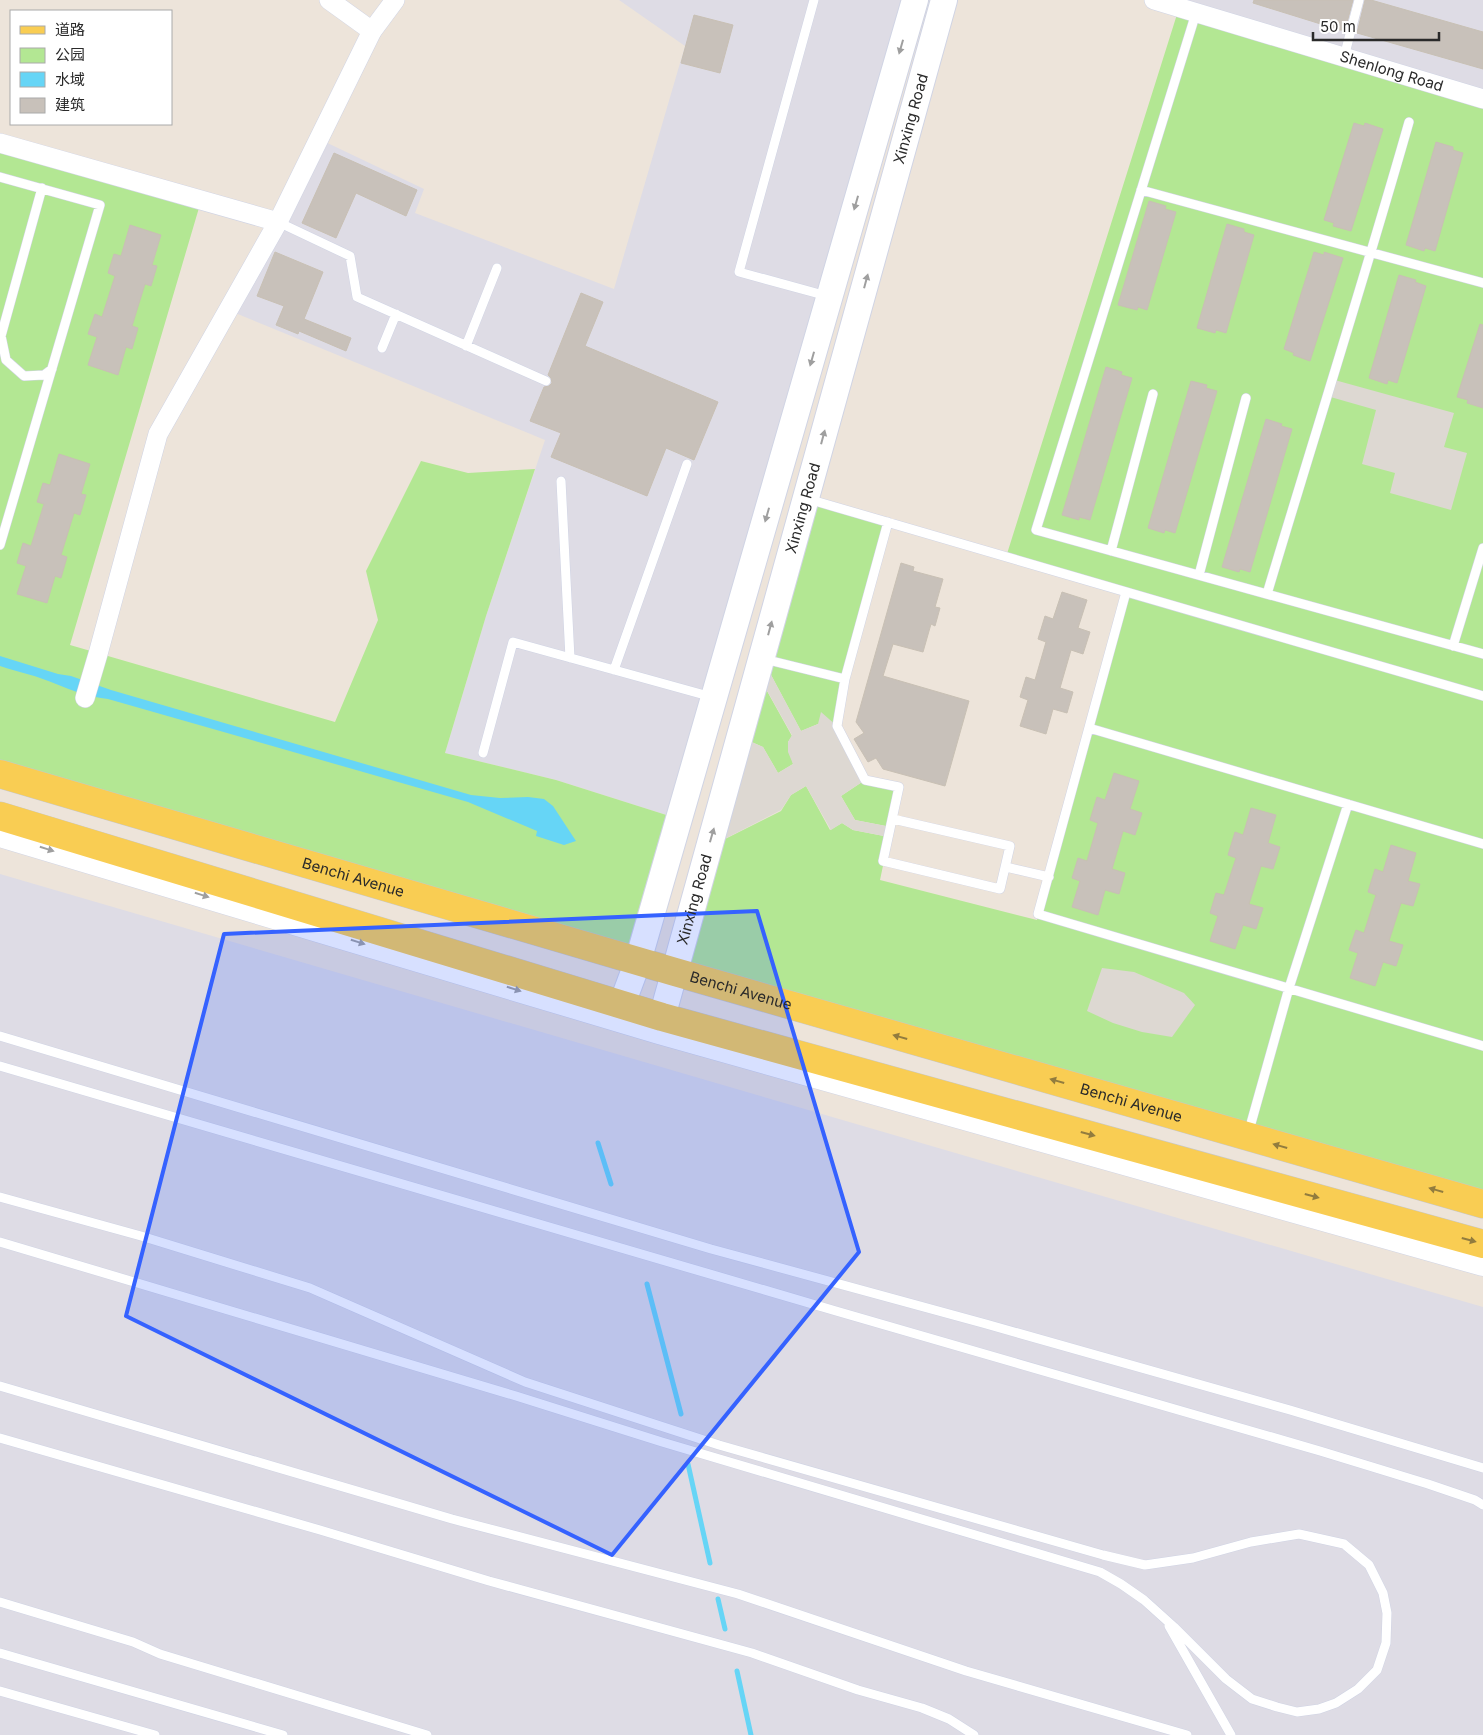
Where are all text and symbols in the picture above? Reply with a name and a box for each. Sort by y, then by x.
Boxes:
legend [10,10,172,125]
scale bar [1313,10,1439,42]
text: 50 m [1320,17,1356,36]
text: 道路 [55,20,85,39]
one-way arrow [897,39,905,54]
text: 公园 [55,45,85,64]
street label: Shenlong Road [1338,46,1446,96]
text: 水域 [55,70,85,89]
street label: Xinxing Road [889,71,932,166]
text: 建筑 [55,95,85,114]
one-way arrow [852,196,860,211]
one-way arrow [862,273,870,288]
one-way arrow [807,352,815,367]
one-way arrow [819,430,827,445]
street label: Xinxing Road [781,461,824,555]
one-way arrow [762,508,770,523]
one-way arrow [766,620,774,635]
one-way arrow [709,827,717,842]
one-way arrow [39,845,54,853]
street label: Xinxing Road [673,852,716,947]
street label: Benchi Avenue [300,853,407,901]
one-way arrow [195,892,210,900]
one-way arrow [351,939,366,947]
street label: Benchi Avenue [688,967,794,1014]
one-way arrow [506,985,521,993]
one-way arrow [893,1032,908,1040]
one-way arrow [1049,1077,1064,1085]
street label: Benchi Avenue [1078,1079,1185,1126]
one-way arrow [1081,1131,1096,1139]
one-way arrow [1272,1141,1287,1149]
one-way arrow [1429,1186,1444,1194]
one-way arrow [1305,1193,1320,1201]
one-way arrow [1461,1236,1476,1244]

